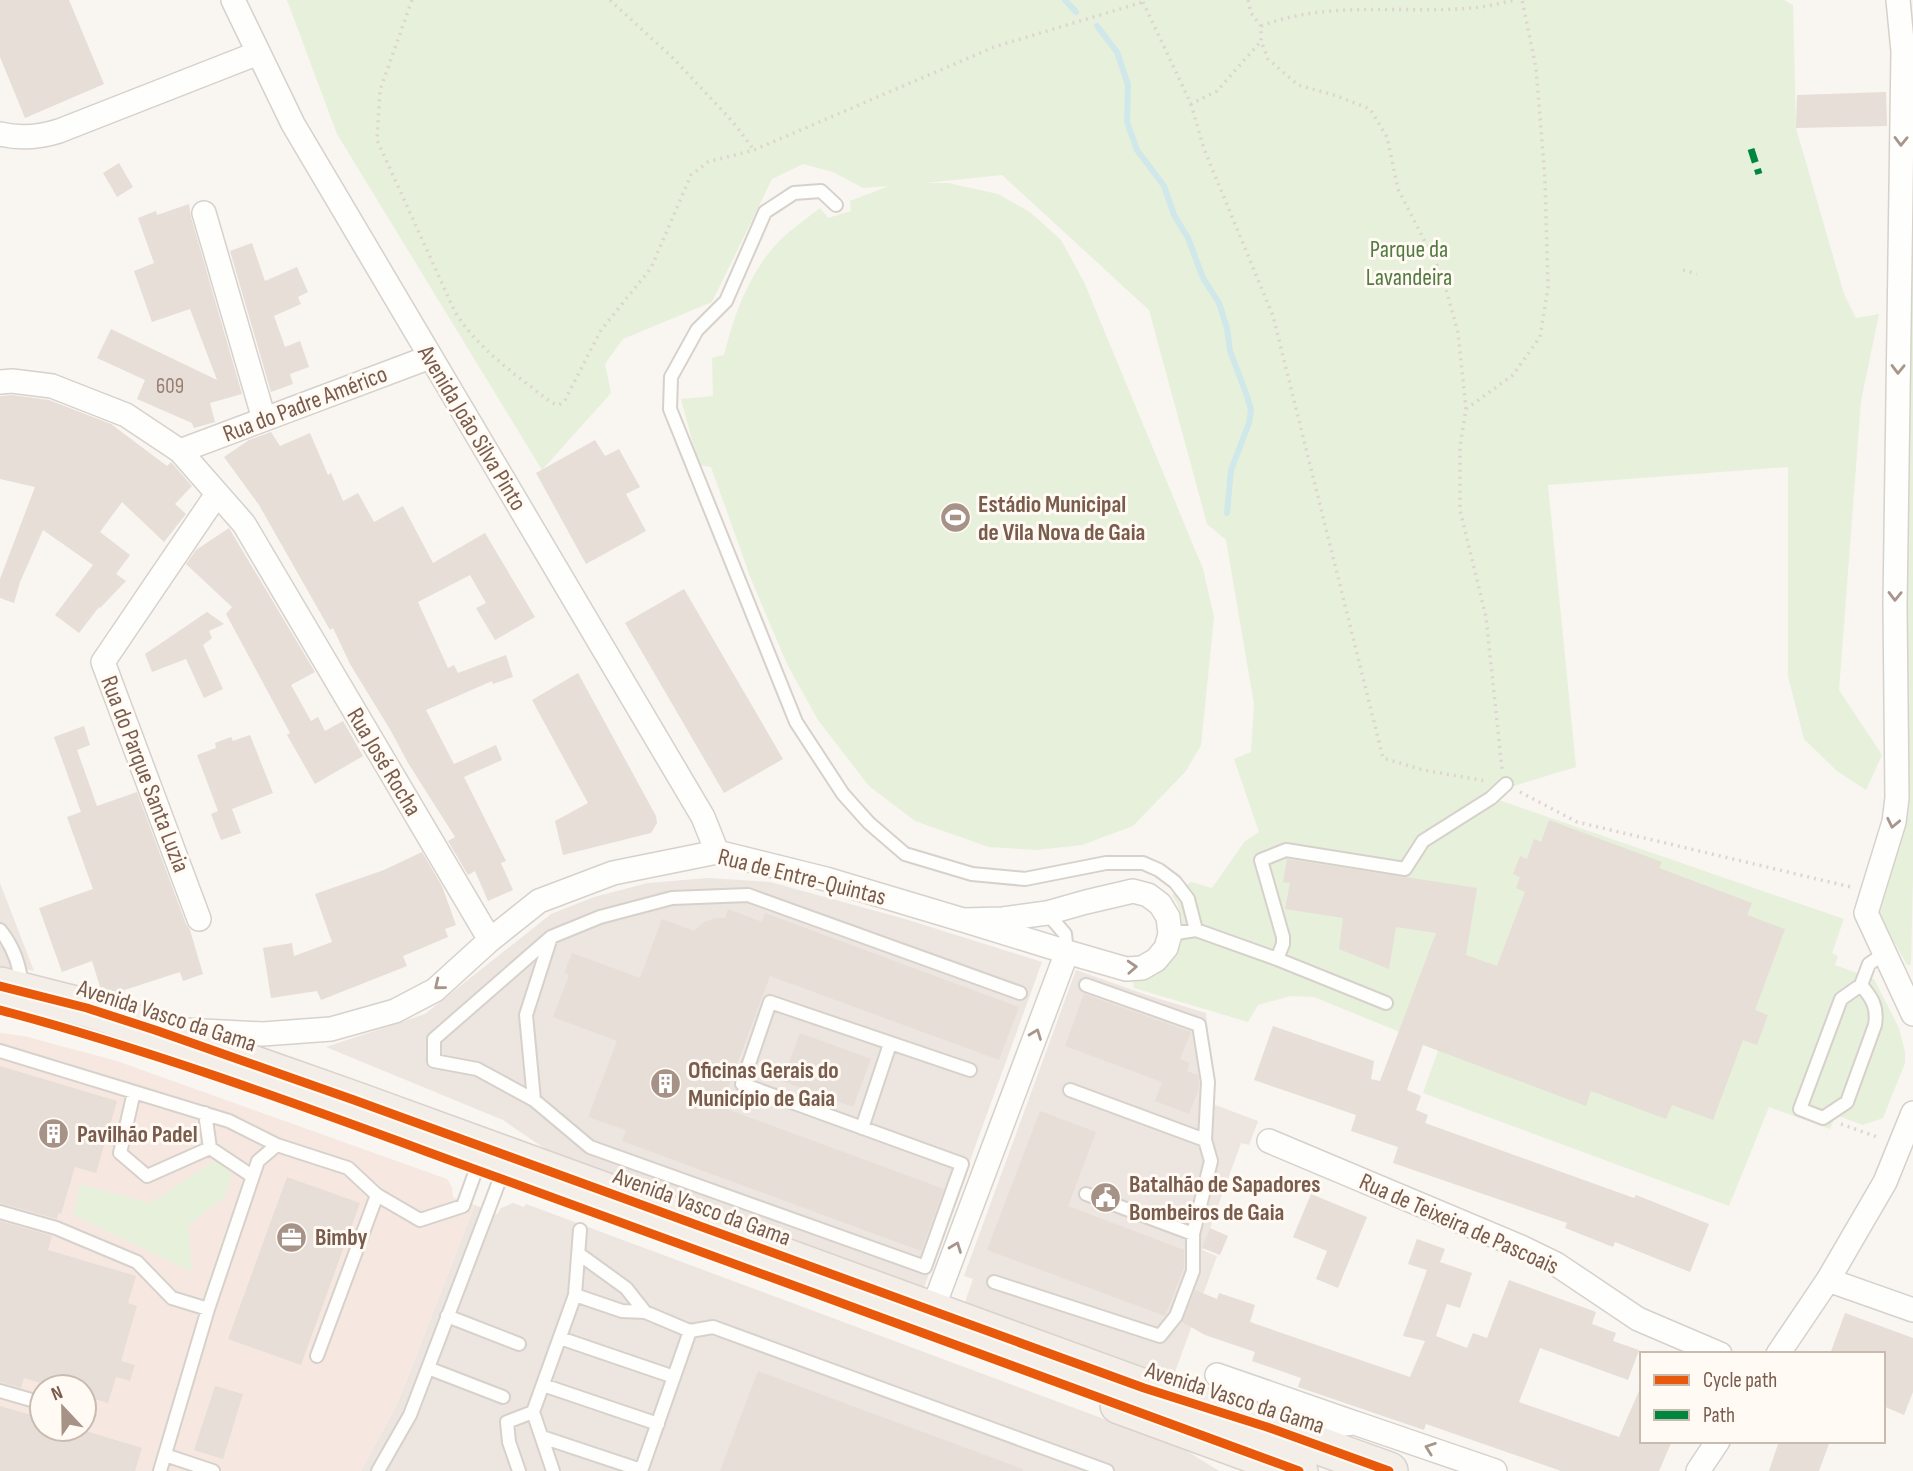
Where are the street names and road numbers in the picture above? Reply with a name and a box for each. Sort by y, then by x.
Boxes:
street label: Avenida João Silva Pinto [411,339,533,516]
street label: Rua do Padre Américo [219,359,391,449]
street label: Rua do Parque Santa Luzia [94,671,196,877]
street label: Rua José Rocha [340,703,428,821]
street label: Rua de Entre-Quintas [715,842,889,912]
street label: Avenida Vasco da Gama [73,973,260,1059]
street label: Avenida Vasco da Gama [608,1161,795,1253]
street label: Rua de Teixeira de Pascoais [1355,1167,1563,1281]
street label: Avenida Vasco da Gama [1141,1355,1328,1441]

